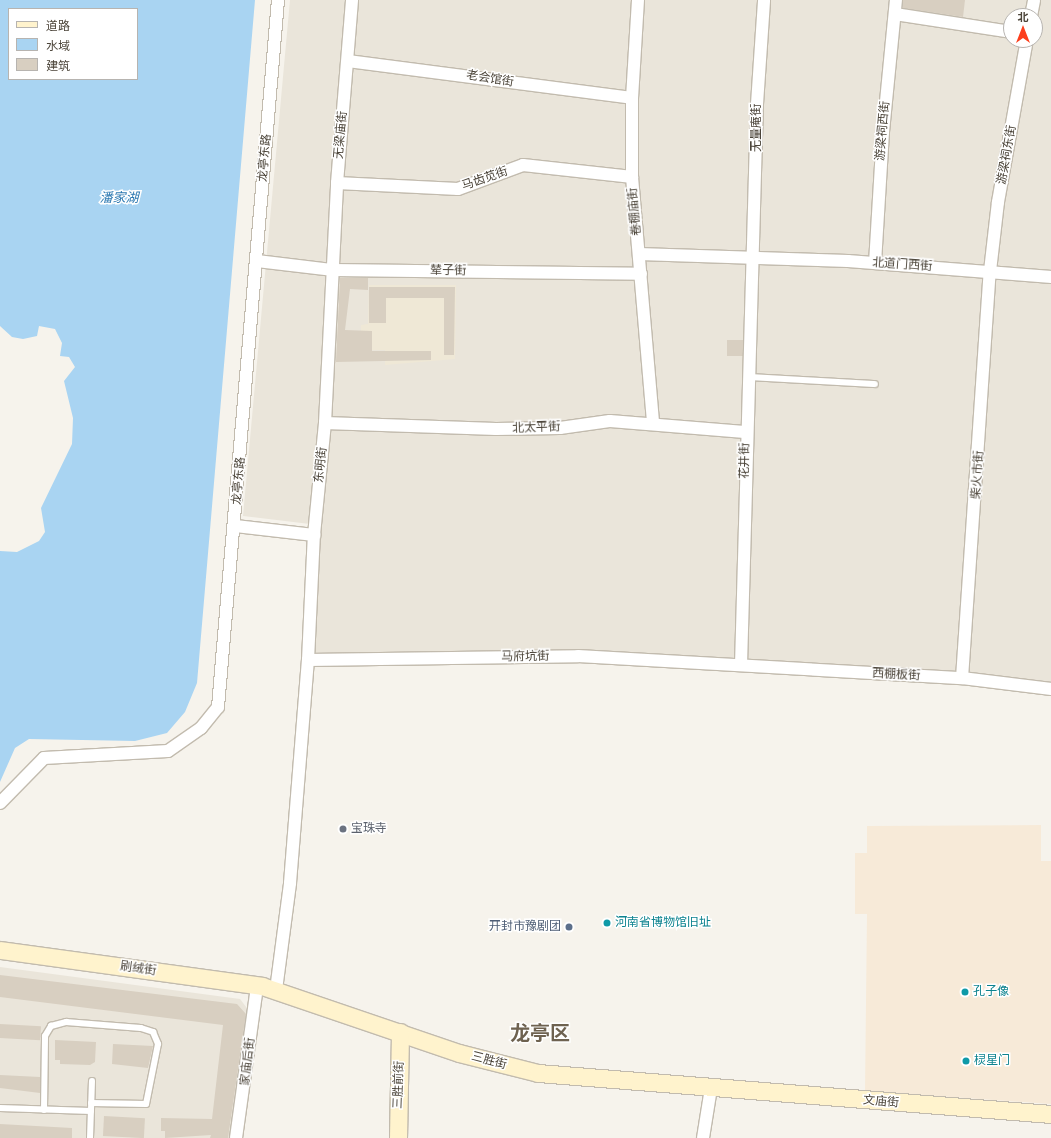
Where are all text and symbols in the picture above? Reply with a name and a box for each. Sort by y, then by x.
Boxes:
legend [8,8,138,80]
north arrow [1003,8,1043,48]
text: 北 [1018,11,1029,23]
text: 道路 [46,19,70,33]
text: 水域 [46,39,70,53]
text: 建筑 [46,59,70,73]
street label: 老会馆街 [465,68,515,90]
street label: 游梁祠西街 [873,100,893,162]
street label: 无量庵街 [750,104,764,152]
street label: 无梁庙街 [332,110,350,160]
street label: 游梁祠东街 [995,124,1019,186]
street label: 龙亭东路 [256,133,274,183]
street label: 马齿苋街 [460,164,510,194]
street label: 卷棚庙街 [626,187,644,237]
water label: 潘家湖 [100,190,138,206]
street label: 北道门西街 [872,256,932,274]
street label: 辇子街 [430,263,466,279]
street label: 北太平街 [512,420,560,436]
street label: 花井街 [737,443,753,479]
street label: 东明街 [312,446,330,484]
street label: 柴火市街 [969,451,987,499]
street label: 龙亭东路 [230,456,248,506]
street label: 马府坑街 [501,649,549,665]
street label: 西棚板街 [872,667,920,683]
place label: 宝珠寺 [351,822,387,836]
marker: 宝珠寺 [338,824,348,834]
place label: 河南省博物馆旧址 [615,916,711,930]
marker: 河南省博物馆旧址 [602,918,612,928]
place label: 开封市豫剧团 [489,920,561,934]
marker: 开封市豫剧团 [564,922,574,932]
street label: 刷绒街 [119,959,157,979]
place label: 孔子像 [973,985,1009,999]
marker: 孔子像 [960,987,970,997]
district label: 龙亭区 [510,1020,570,1044]
street label: 家庙后街 [238,1037,258,1087]
street label: 三胜街 [470,1049,508,1073]
place label: 棂星门 [974,1054,1010,1068]
marker: 棂星门 [961,1056,971,1066]
street label: 三胜前街 [391,1061,407,1109]
street label: 文庙街 [862,1093,900,1111]

